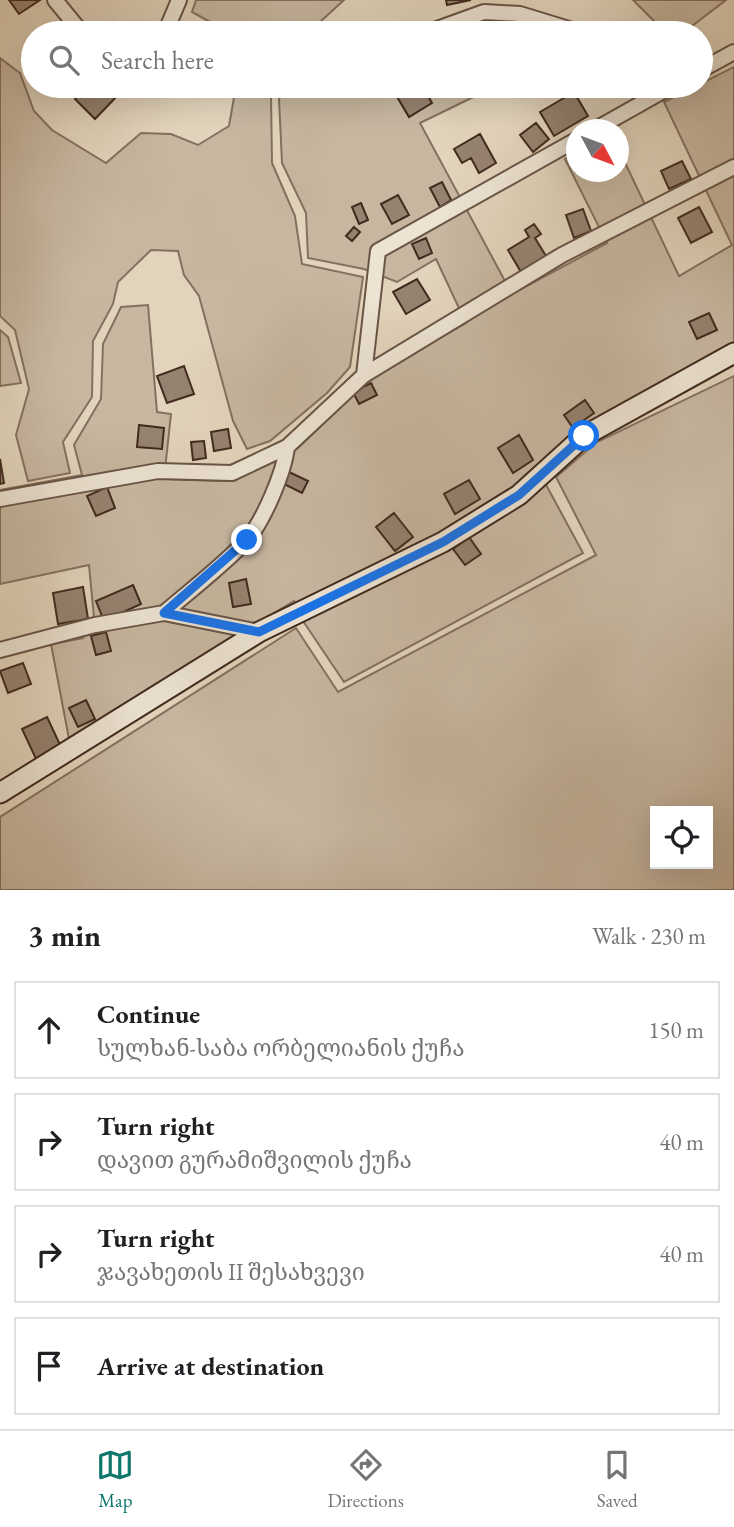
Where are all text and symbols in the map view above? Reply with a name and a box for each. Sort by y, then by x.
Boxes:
search box [21,21,713,98]
icon: search [45,41,83,79]
text: Search here [101,43,214,77]
north arrow [566,119,629,182]
route start [568,420,599,451]
route end [231,524,262,555]
map controls [650,806,713,869]
button: locate [650,806,713,869]
text: 3 min [28,916,101,955]
text: Walk · 230 m [592,921,706,951]
text: Continue [97,997,200,1031]
icon: ahead [30,1011,68,1049]
text: 150 m [648,1015,704,1045]
text: სულხან-საბა ორბელიანის ქუჩა [97,1033,465,1063]
text: Turn right [97,1109,215,1143]
icon: right [30,1123,68,1161]
text: 40 m [659,1127,704,1157]
text: დავით გურამიშვილის ქუჩა [97,1145,412,1175]
text: Turn right [97,1221,215,1255]
icon: right [30,1235,68,1273]
text: 40 m [659,1239,704,1269]
text: ჯავახეთის II შესახვევი [97,1257,365,1287]
icon: arrive [30,1347,68,1385]
text: Arrive at destination [97,1349,324,1383]
tab: Map [96,1446,134,1513]
tab: Directions [327,1446,404,1513]
tab: Saved [597,1446,638,1513]

